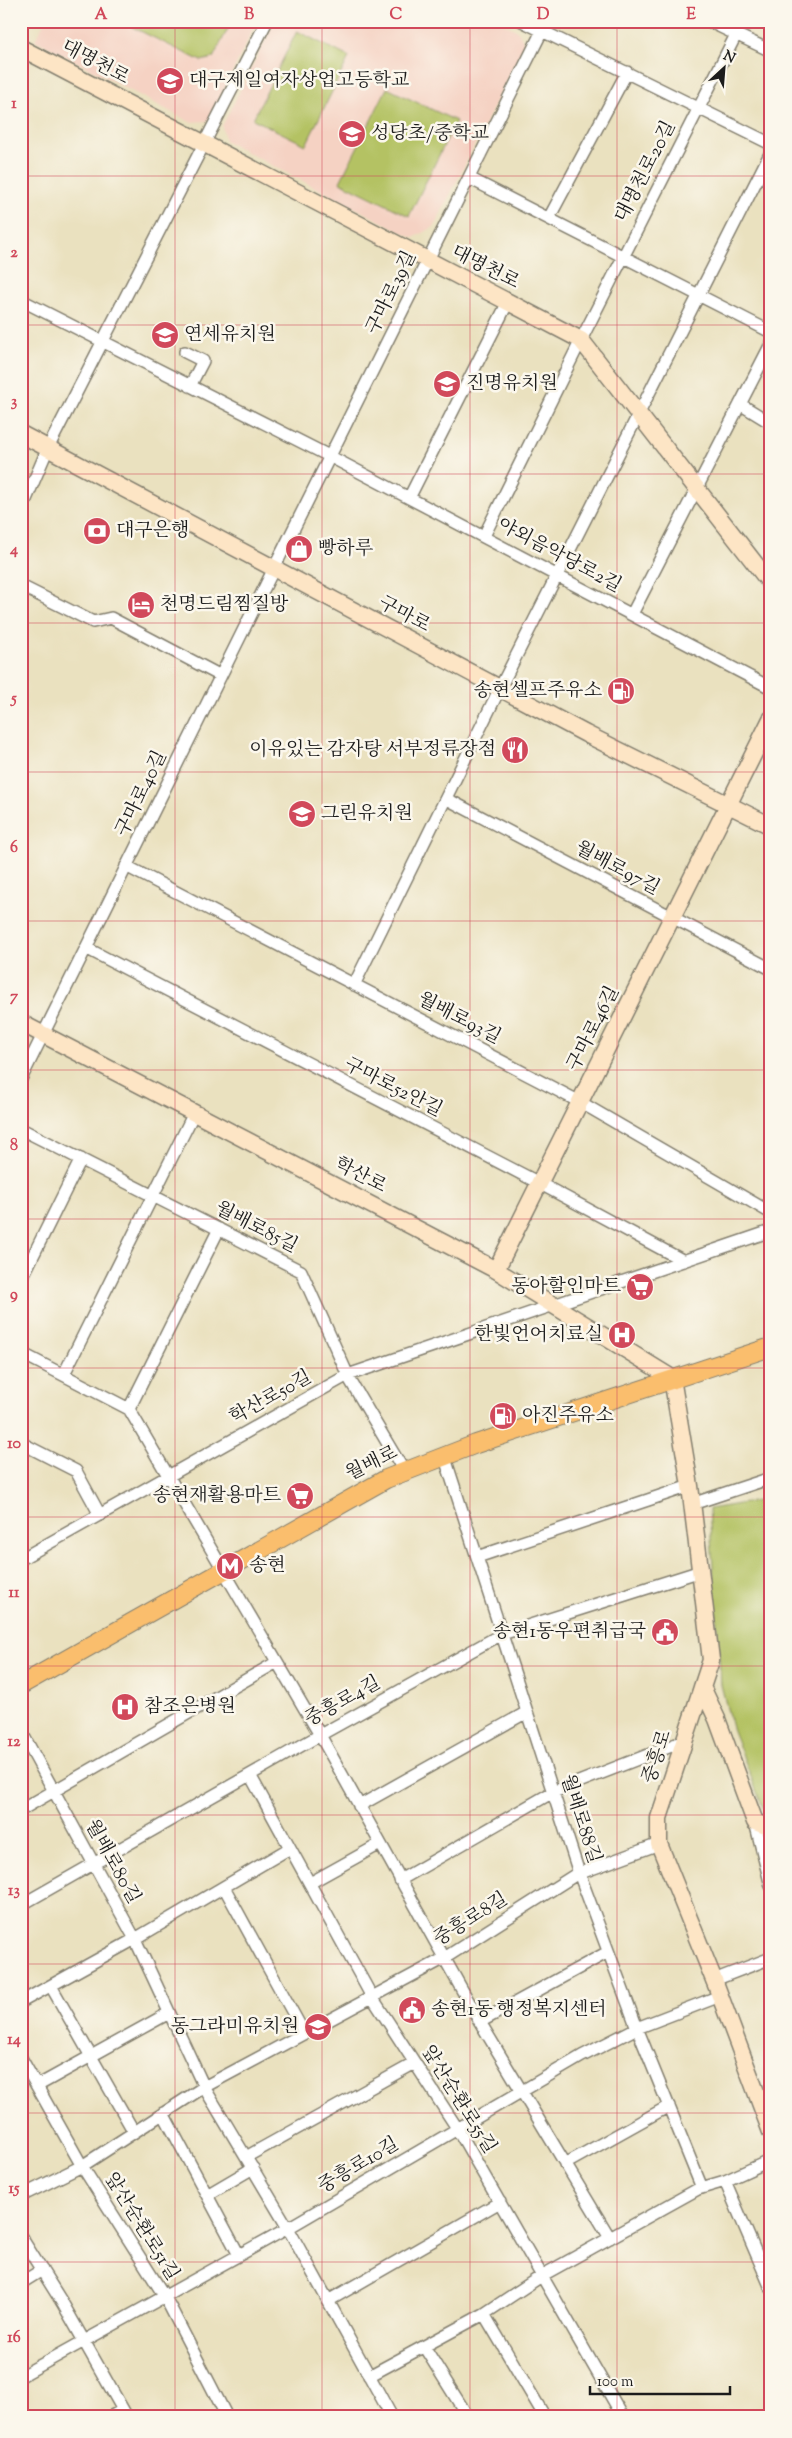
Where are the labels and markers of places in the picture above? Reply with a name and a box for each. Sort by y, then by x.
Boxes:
school or university icon: 대구제일여자상업고등학교 [155,66,185,96]
place label: 대구제일여자상업고등학교 [189,68,409,95]
school or university icon: 성당초/중학교 [337,119,367,149]
place label: 성당초/중학교 [371,121,489,148]
school or university icon: 연세유치원 [150,320,180,350]
place label: 연세유치원 [184,322,276,349]
school or university icon: 진명유치원 [432,369,462,399]
place label: 진명유치원 [466,371,558,398]
bank icon: 대구은행 [82,516,112,546]
place label: 대구은행 [116,518,189,545]
shop icon: 빵하루 [284,534,314,564]
place label: 빵하루 [318,536,374,563]
hotel icon: 천명드림찜질방 [126,590,156,620]
place label: 천명드림찜질방 [160,592,289,619]
fuel station icon: 송현셀프주유소 [606,676,636,706]
place label: 송현셀프주유소 [474,678,602,705]
restaurant icon: 이유있는 감자탕 서부정류장점 [500,735,530,765]
place label: 이유있는 감자탕 서부정류장점 [249,737,496,764]
school or university icon: 그린유치원 [287,799,317,829]
place label: 그린유치원 [321,801,413,828]
supermarket icon: 동아할인마트 [625,1272,655,1302]
place label: 동아할인마트 [511,1274,621,1301]
hospital icon: 한빛언어치료실 [607,1320,637,1350]
place label: 한빛언어치료실 [475,1322,603,1349]
fuel station icon: 아진주유소 [488,1401,518,1431]
place label: 아진주유소 [522,1403,614,1430]
supermarket icon: 송현재활용마트 [285,1481,315,1511]
place label: 송현재활용마트 [153,1483,281,1510]
metro station icon: 송현 [215,1551,245,1581]
place label: 송현 [249,1553,286,1580]
public building icon: 송현1동우편취급국 [650,1617,680,1647]
place label: 송현1동우편취급국 [493,1619,646,1646]
hospital icon: 참조은병원 [110,1692,140,1722]
place label: 참조은병원 [144,1694,236,1721]
public building icon: 송현1동 행정복지센터 [397,1995,427,2025]
place label: 송현1동 행정복지센터 [431,1997,607,2024]
school or university icon: 동그라미유치원 [303,2012,333,2042]
place label: 동그라미유치원 [171,2014,299,2041]

